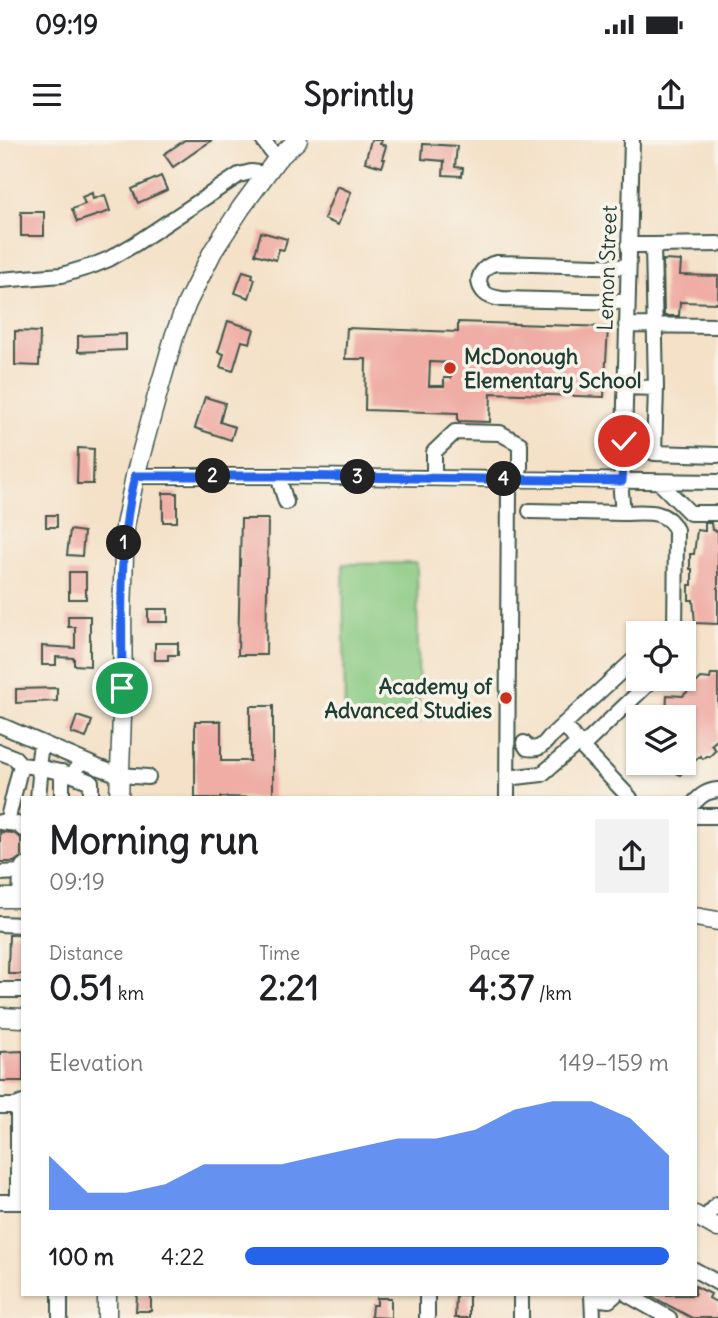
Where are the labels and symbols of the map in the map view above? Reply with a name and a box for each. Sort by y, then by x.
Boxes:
street label: Lemon Street [591,205,623,331]
place label: McDonough Elementary School [464,343,641,394]
marker: McDonough Elementary School [442,360,458,376]
pin [594,411,654,471]
pin: 2 [196,458,230,494]
pin: 3 [340,460,376,494]
pin: 4 [486,462,522,496]
pin: 1 [106,526,142,560]
pin [92,658,152,718]
place label: Academy of Advanced Studies [324,673,493,724]
marker: Academy of Advanced Studies [498,690,514,706]

